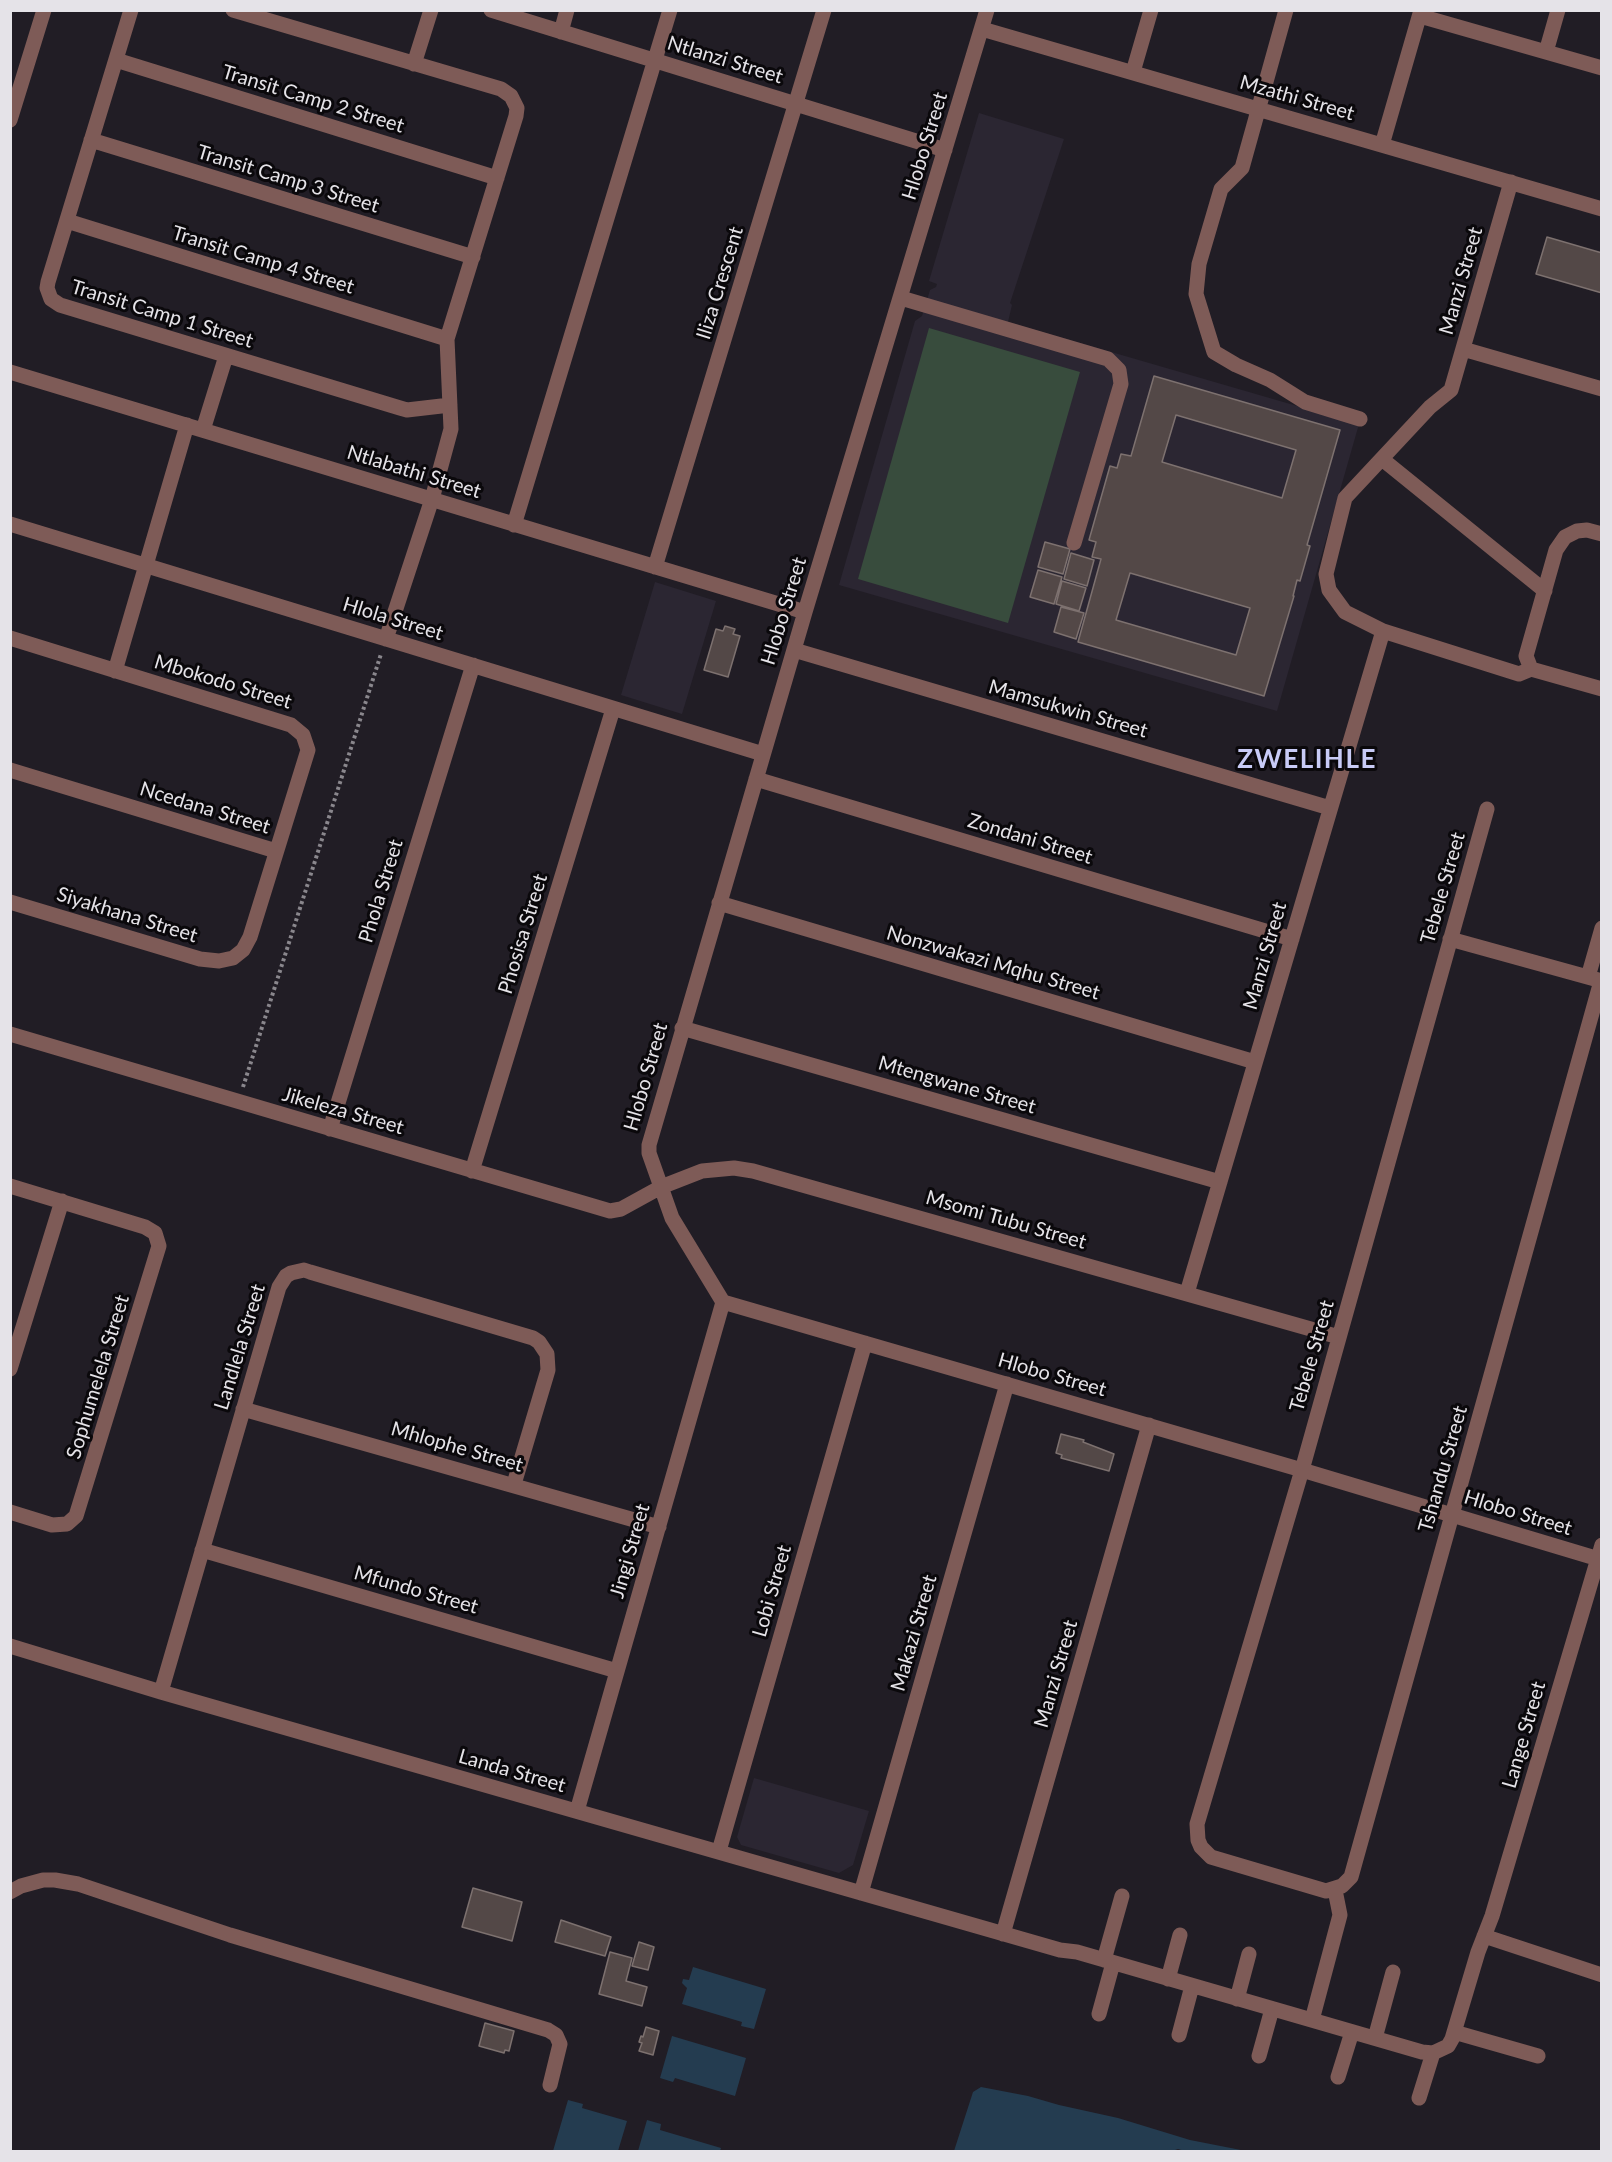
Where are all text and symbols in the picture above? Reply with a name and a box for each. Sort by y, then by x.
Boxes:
street label: Ntlanzi Street [664,31,786,89]
street label: Transit Camp 2 Street [219,60,407,138]
street label: Mzathi Street [1237,70,1357,126]
street label: Hlobo Street [897,89,953,203]
street label: Transit Camp 3 Street [194,140,382,218]
street label: Transit Camp 4 Street [169,221,357,299]
street label: Iliza Crescent [691,224,749,342]
street label: Manzi Street [1434,224,1488,338]
street label: Transit Camp 1 Street [68,275,256,353]
street label: Ntlabathi Street [344,440,484,504]
street label: Hlobo Street [756,554,812,668]
street label: Hlola Street [340,592,446,646]
street label: Mbokodo Street [151,650,295,714]
street label: Mamsukwin Street [986,675,1150,743]
district label: ZWELIHLE [1237,744,1377,776]
street label: Ncedana Street [137,777,273,839]
street label: Zondani Street [965,809,1095,869]
street label: Tebele Street [1416,830,1470,946]
street label: Phola Street [354,836,408,946]
street label: Phosisa Street [493,871,553,997]
street label: Siyakhana Street [54,882,200,948]
street label: Manzi Street [1238,899,1292,1013]
street label: Nonzwakazi Mqhu Street [884,921,1102,1005]
street label: Hlobo Street [619,1020,673,1134]
street label: Mtengwane Street [876,1051,1038,1119]
street label: Jikeleza Street [279,1082,407,1140]
street label: Msomi Tubu Street [923,1186,1089,1254]
street label: Landlela Street [209,1281,271,1413]
street label: Sophumelela Street [62,1292,134,1462]
street label: Tebele Street [1285,1298,1339,1414]
street label: Hlobo Street [995,1348,1109,1402]
street label: Tshandu Street [1413,1403,1473,1535]
street label: Mhlophe Street [388,1417,526,1477]
street label: Hlobo Street [1461,1485,1575,1541]
street label: Jingi Street [605,1501,655,1601]
street label: Lobi Street [747,1542,797,1640]
street label: Mfundo Street [351,1561,481,1619]
street label: Makazi Street [886,1572,942,1694]
street label: Manzi Street [1029,1617,1083,1731]
street label: Lange Street [1497,1679,1551,1791]
street label: Landa Street [456,1744,568,1798]

